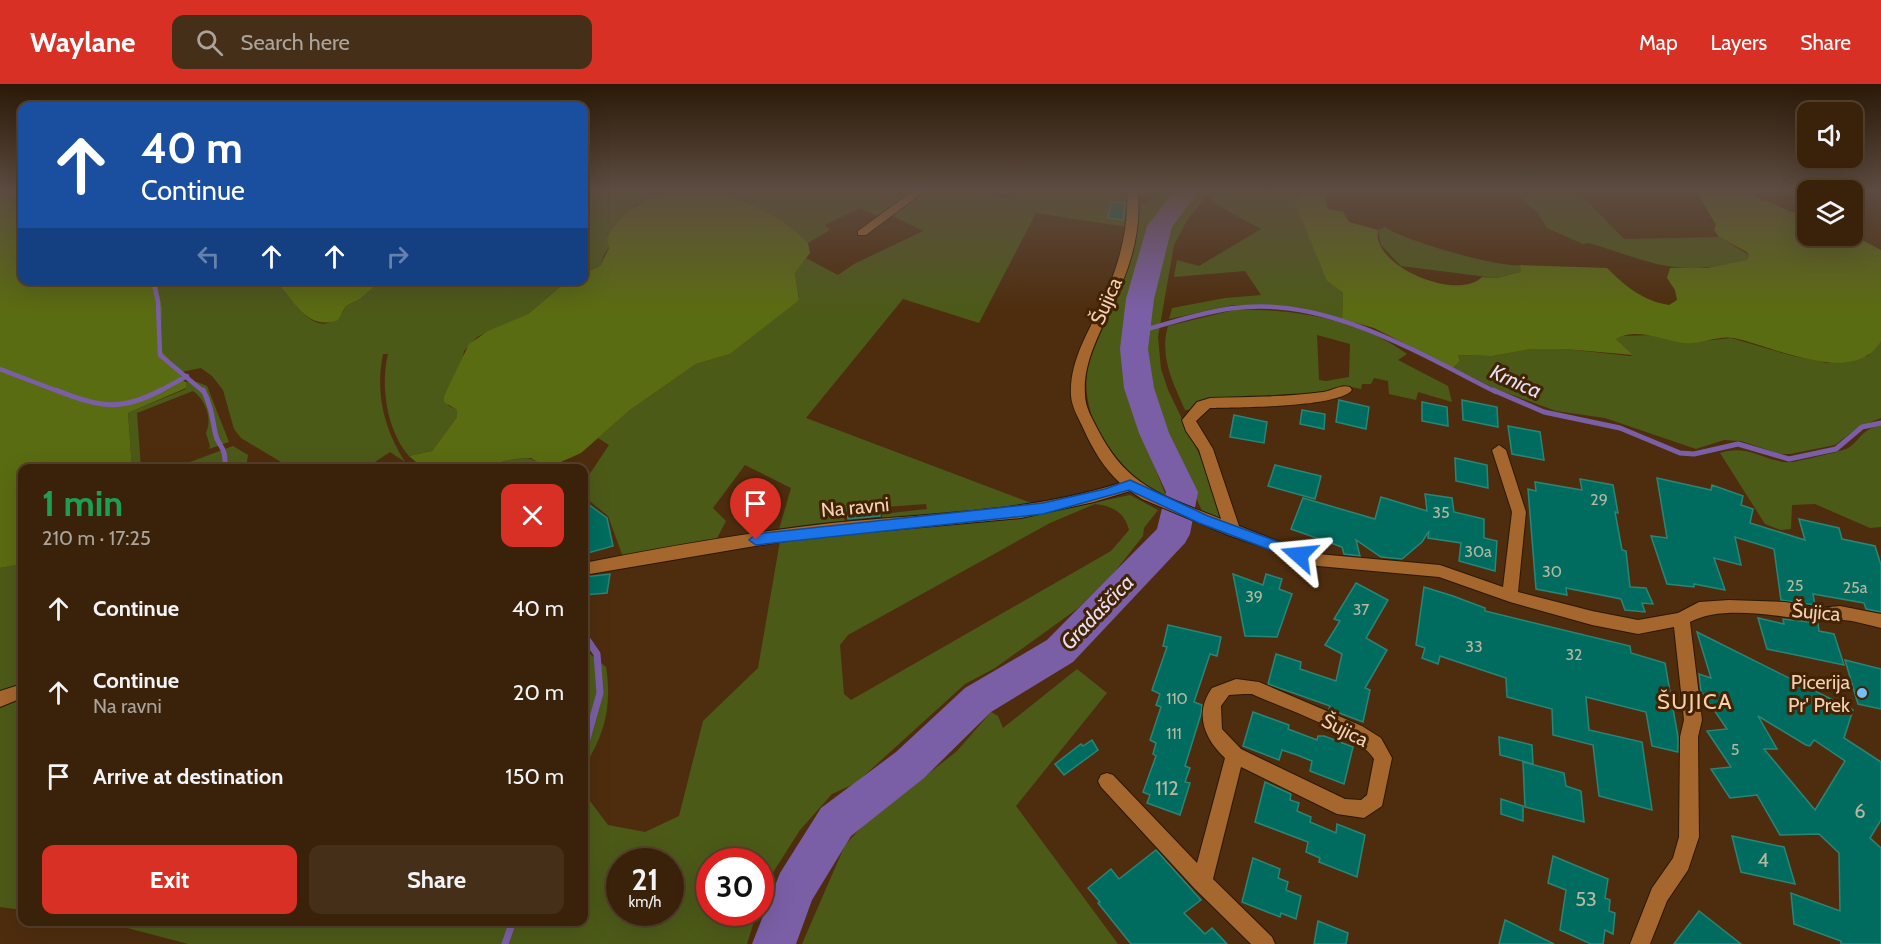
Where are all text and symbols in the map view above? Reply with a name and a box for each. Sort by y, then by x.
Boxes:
search box [172,15,592,69]
text: Waylane [30,25,136,59]
icon: search [193,26,226,59]
text: Search here [241,29,350,56]
text: Map [1639,30,1678,55]
text: Layers [1711,30,1767,55]
text: Share [1800,30,1851,55]
map controls [1797,102,1863,246]
button: sound [1797,102,1863,168]
text: 40 m [141,122,243,174]
icon: ahead [42,126,120,204]
text: Continue [141,174,245,207]
button: layers [1797,180,1863,246]
icon: left [192,240,225,273]
icon: ahead [255,240,288,273]
icon: ahead [318,240,351,273]
icon: right [381,240,414,273]
street label: Šujica [1085,273,1127,328]
water label: Krnica [1487,359,1545,403]
pin [730,478,781,540]
text: 1 min [42,481,123,525]
button: close [501,484,564,547]
icon: arrive [739,487,772,520]
house number: 29 [1590,490,1608,509]
street label: Na ravni [820,492,890,522]
house number: 35 [1432,503,1450,522]
position arrow [1267,523,1331,587]
text: 210 m · 17:25 [42,526,151,550]
house number: 30a [1464,542,1492,561]
house number: 30 [1542,562,1562,581]
water label: Gradaščica [1055,569,1139,655]
house number: 25 [1786,576,1804,595]
house number: 25a [1843,578,1868,597]
house number: 39 [1245,587,1263,606]
icon: ahead [42,592,75,625]
text: Continue [93,595,179,622]
text: 40 m [512,595,564,622]
street label: Šujica [1790,598,1842,626]
house number: 37 [1353,600,1369,619]
house number: 33 [1465,637,1483,656]
house number: 32 [1565,645,1583,664]
text: Continue [93,667,179,694]
place label: Picerija Pr' Prek [1788,670,1850,717]
icon: ahead [42,676,75,709]
text: 20 m [513,679,564,706]
marker: Picerija Pr' Prek [1855,686,1869,700]
district label: ŠUJICA [1657,688,1733,715]
house number: 110 [1166,689,1188,708]
text: Na ravni [93,694,162,718]
street label: Šujica [1318,708,1373,752]
house number: 111 [1166,724,1182,743]
house number: 5 [1731,740,1739,759]
icon: arrive [42,760,75,793]
text: Arrive at destination [93,763,283,790]
text: 150 m [505,763,564,790]
house number: 112 [1155,776,1179,800]
house number: 6 [1854,799,1866,823]
button: Exit [42,845,297,914]
button: Share [309,845,564,914]
speed limit sign: 30 [696,848,774,926]
house number: 4 [1757,848,1769,872]
text: 21 [632,861,658,898]
house number: 53 [1575,887,1597,911]
text: km/h [629,893,661,911]

